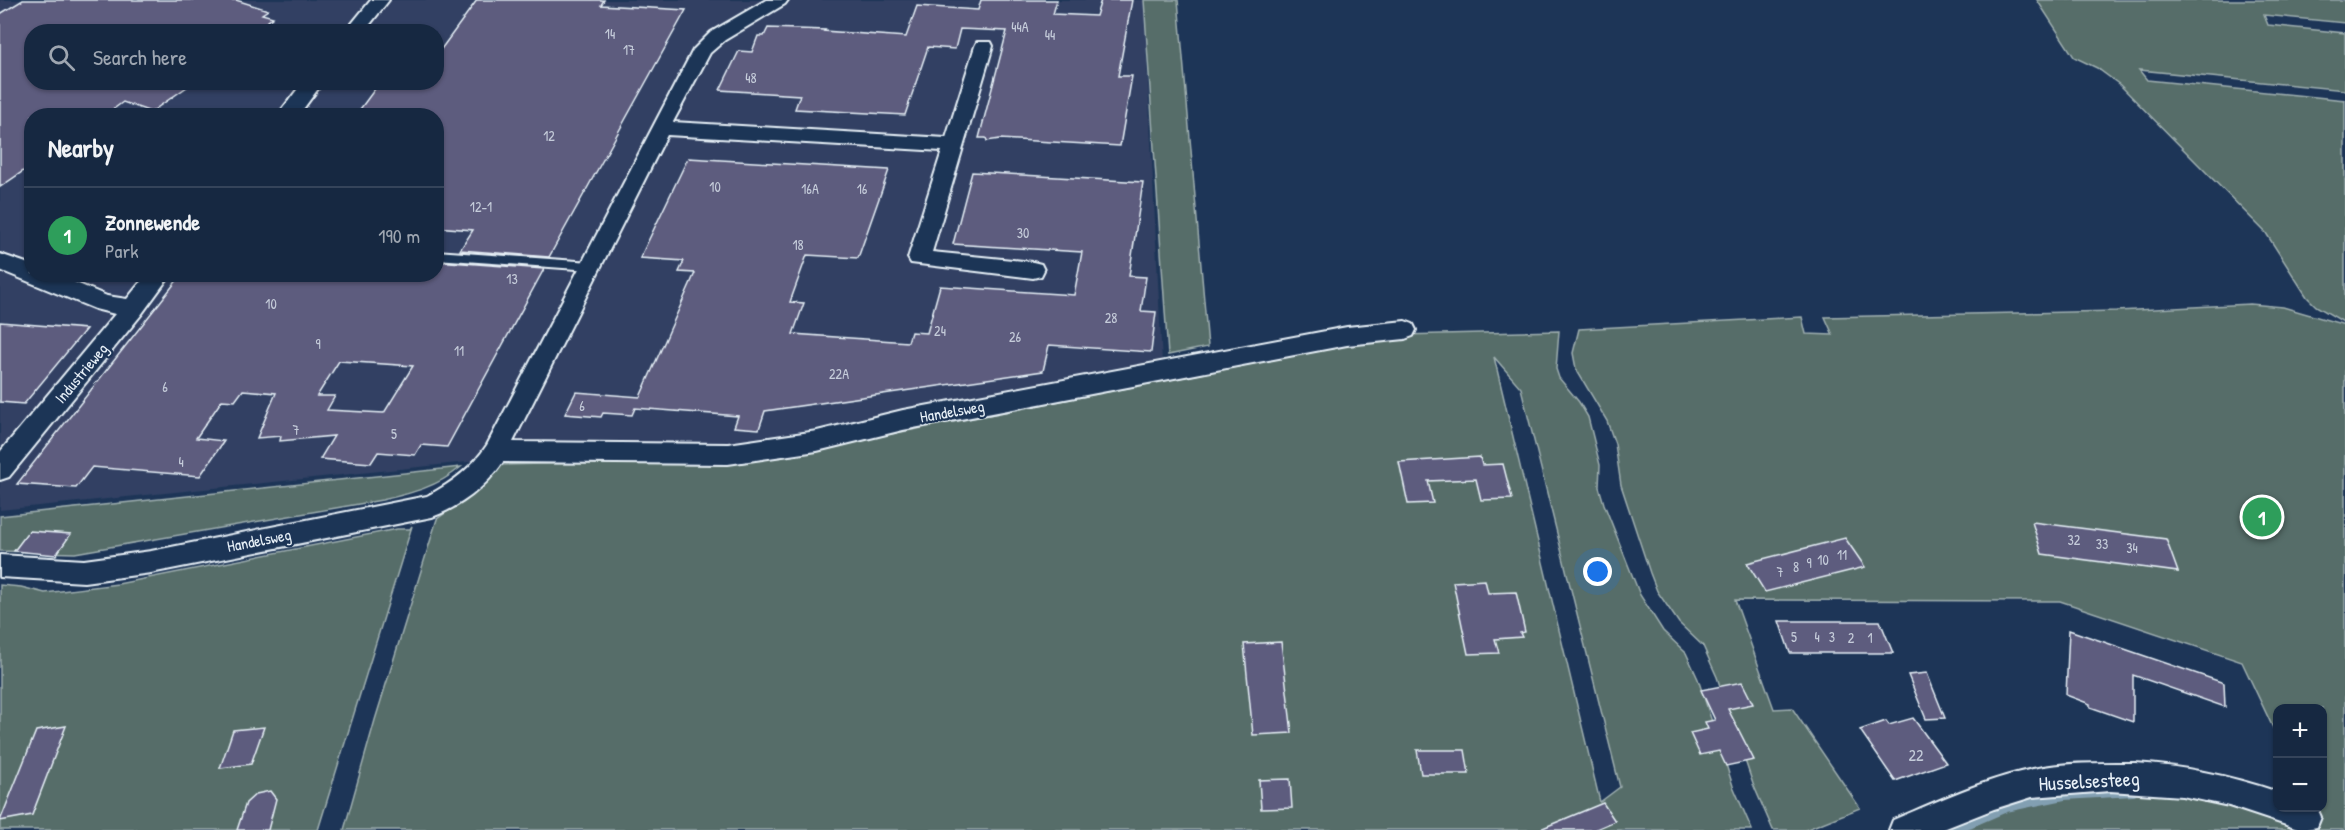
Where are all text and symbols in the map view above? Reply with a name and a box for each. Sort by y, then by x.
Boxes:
house number: 44A [1011,17,1029,36]
search box [24,24,444,90]
house number: 14 [605,24,615,43]
house number: 44 [1045,25,1055,44]
house number: 17 [623,40,635,59]
icon: search [45,41,78,74]
text: Search here [93,42,187,72]
house number: 48 [745,68,757,87]
house number: 12 [543,126,555,145]
text: Nearby [48,130,114,165]
house number: 10 [709,177,721,196]
house number: 16A [801,179,819,198]
house number: 16 [857,179,868,198]
house number: 12-1 [470,197,492,216]
text: Zonnewende [105,207,200,237]
text: 1 [64,222,71,249]
text: 190 m [378,222,420,249]
house number: 30 [1017,223,1029,242]
house number: 18 [792,235,804,254]
text: Park [105,237,138,264]
house number: 13 [506,269,518,288]
house number: 10 [265,294,277,313]
house number: 28 [1105,308,1117,327]
house number: 24 [934,321,946,340]
house number: 26 [1009,327,1021,346]
house number: 9 [315,334,321,353]
street label: Industrieweg [49,338,113,408]
house number: 11 [454,341,464,360]
house number: 22A [829,364,849,383]
house number: 6 [162,377,168,396]
street label: Handelsweg [918,395,986,427]
house number: 6 [579,396,585,415]
house number: 7 [293,420,300,439]
house number: 5 [391,424,397,443]
house number: 4 [178,452,184,471]
pin: 1 [2242,494,2282,540]
street label: Handelsweg [225,523,293,557]
house number: 32 [2068,530,2081,549]
house number: 33 [2096,534,2108,553]
house number: 34 [2126,538,2138,557]
house number: 11 [1837,545,1847,564]
house number: 10 [1817,550,1829,569]
house number: 9 [1806,553,1812,572]
your location [1583,557,1612,586]
house number: 8 [1793,557,1799,576]
house number: 7 [1777,562,1784,581]
house number: 5 [1791,627,1797,646]
house number: 4 [1814,627,1820,646]
house number: 3 [1829,627,1835,646]
house number: 2 [1848,628,1855,647]
house number: 1 [1867,628,1873,647]
map controls [2273,704,2327,812]
button: + [2273,704,2327,758]
house number: 22 [1909,744,1924,766]
button: − [2273,758,2327,812]
street label: Husselsesteeg [2038,764,2140,797]

